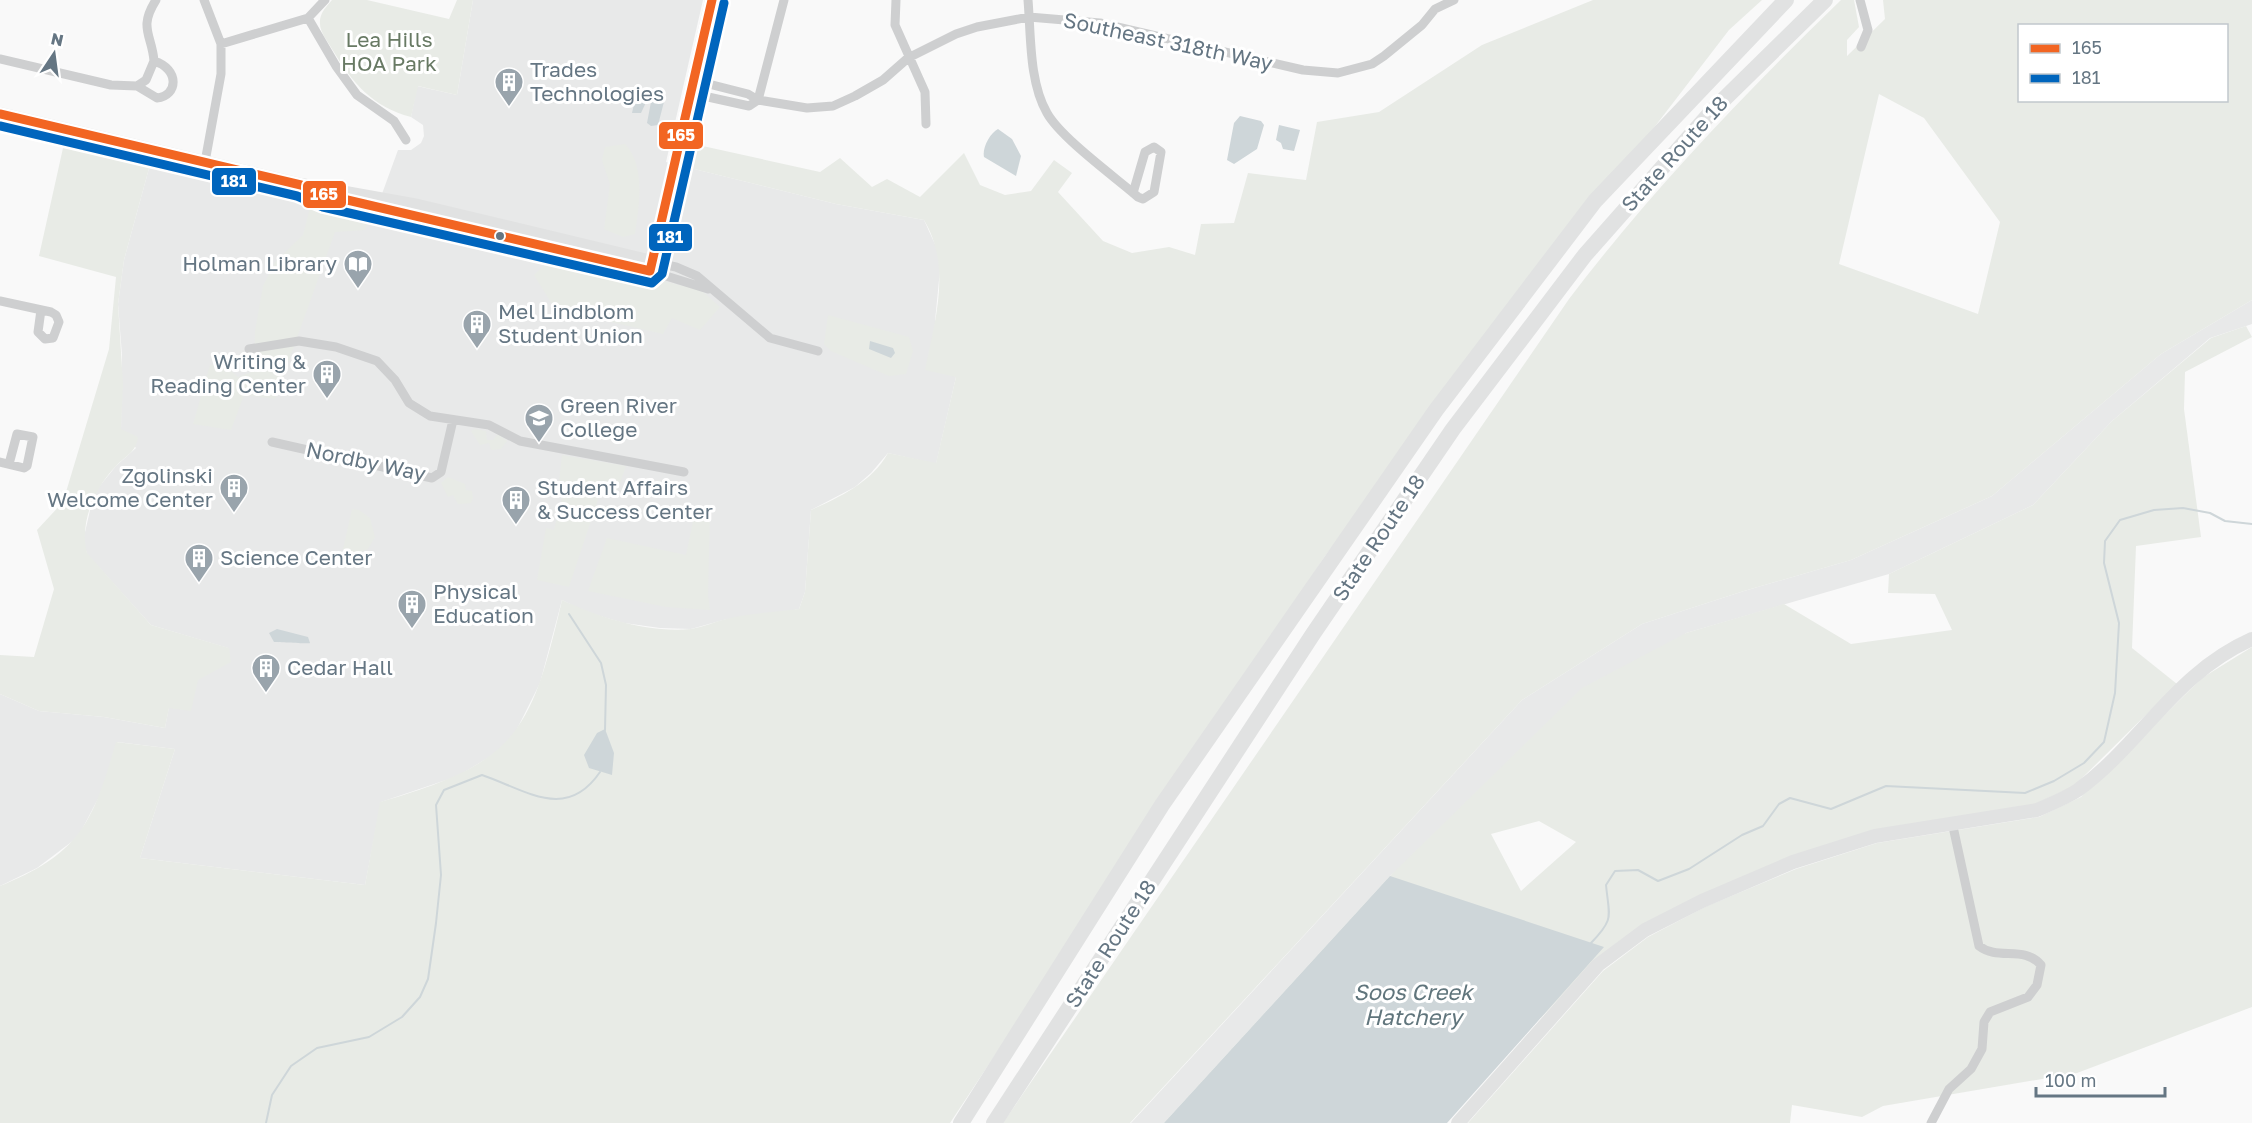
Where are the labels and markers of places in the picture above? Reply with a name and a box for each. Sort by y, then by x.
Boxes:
place label: Trades Technologies [530,56,664,106]
building icon: Trades Technologies [493,66,525,108]
unlabelled marker [494,230,506,242]
library icon: Holman Library [342,248,374,290]
place label: Holman Library [182,250,337,276]
place label: Mel Lindblom Student Union [498,298,643,348]
building icon: Mel Lindblom Student Union [461,308,493,350]
place label: Writing & Reading Center [150,348,306,398]
building icon: Writing & Reading Center [311,358,343,400]
place label: Green River College [560,392,677,442]
school or university icon: Green River College [523,402,555,444]
place label: Zgolinski Welcome Center [47,462,213,512]
building icon: Zgolinski Welcome Center [218,472,250,514]
place label: Student Affairs & Success Center [537,474,713,524]
building icon: Student Affairs & Success Center [500,484,532,526]
building icon: Science Center [183,542,215,584]
place label: Science Center [220,544,372,570]
place label: Physical Education [433,578,534,628]
building icon: Physical Education [396,588,428,630]
building icon: Cedar Hall [250,652,282,694]
place label: Cedar Hall [287,654,393,680]

